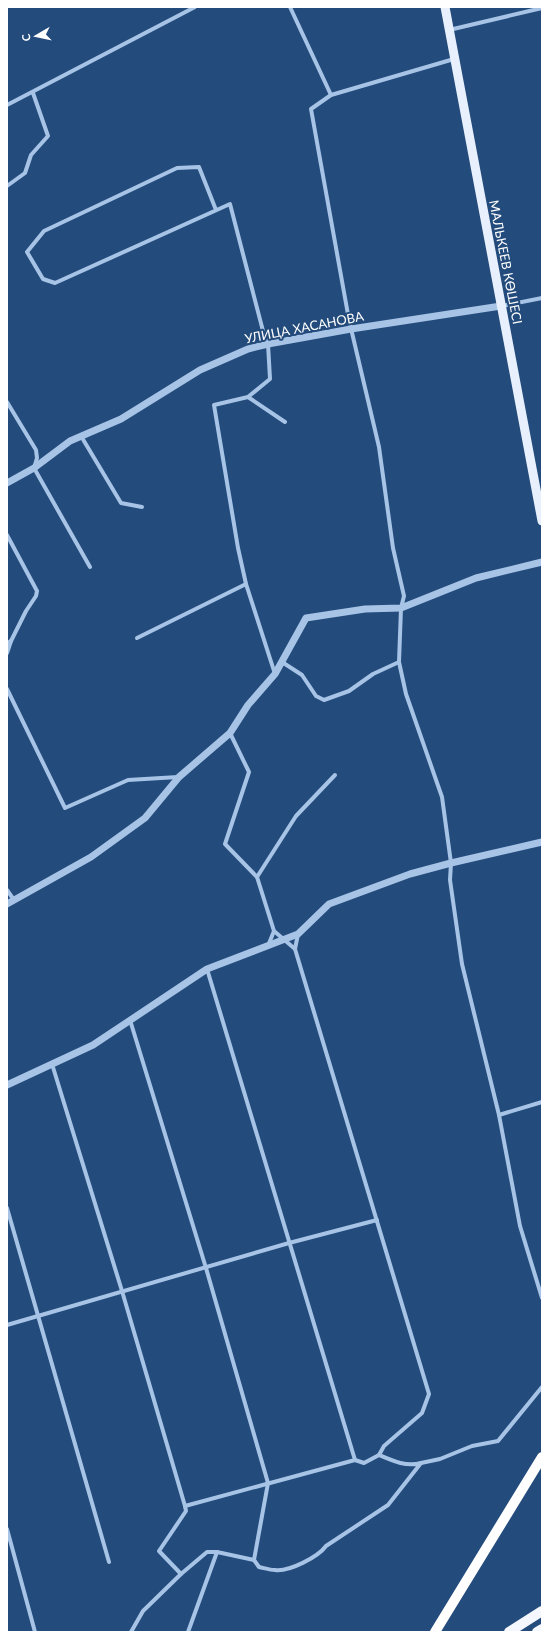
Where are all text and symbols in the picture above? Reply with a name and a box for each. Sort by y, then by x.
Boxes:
north arrow [16,16,56,56]
text: С [19,32,33,42]
street label: МАЛЬКЕЕВ КӨШЕСІ [486,199,526,325]
street label: УЛИЦА ХАСАНОВА [243,308,365,346]

